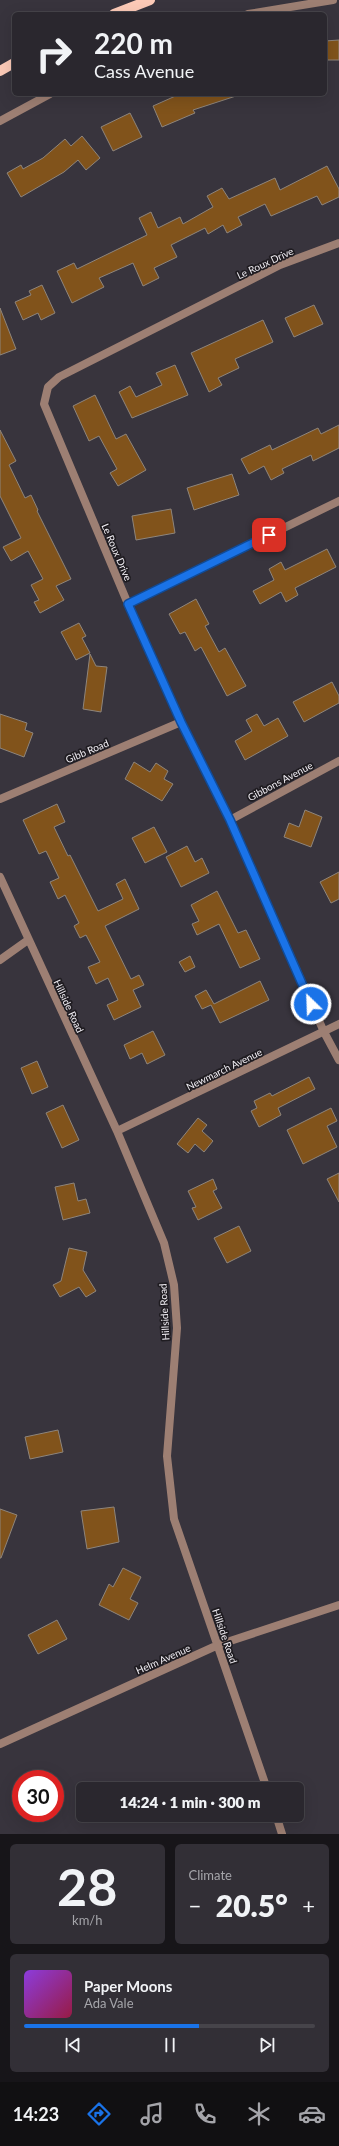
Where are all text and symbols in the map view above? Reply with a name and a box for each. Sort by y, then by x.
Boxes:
text: 220 m [94,26,173,60]
icon: right [28,28,80,80]
text: Cass Avenue [94,60,194,82]
street label: Le Roux Drive [235,245,295,281]
pin [252,518,286,552]
street label: Le Roux Drive [100,521,134,583]
icon: arrive [258,524,280,546]
street label: Gibb Road [64,737,110,765]
street label: Gibbons Avenue [245,759,315,803]
street label: Hillside Road [52,978,86,1034]
position arrow [290,983,332,1025]
street label: Newmarch Avenue [184,1045,264,1093]
street label: Hillside Road [157,1283,171,1341]
street label: Hillside Road [210,1607,240,1665]
street label: Helm Avenue [134,1642,192,1676]
speed limit sign: 30 [12,1770,64,1822]
text: 14:24 · 1 min · 300 m [119,1793,261,1811]
text: 28 [57,1855,117,1917]
text: Climate [189,1867,232,1883]
text: 20.5° [216,1887,288,1923]
text: − [189,1892,201,1919]
text: + [302,1892,315,1919]
text: km/h [72,1912,102,1928]
text: Paper Moons [84,1977,172,1995]
text: Ada Vale [84,1995,134,2011]
icon: previous [62,2034,84,2056]
icon: pause [159,2034,181,2056]
icon: next [256,2034,278,2056]
icon: directions [85,2100,113,2128]
icon: music [138,2100,166,2128]
icon: phone [191,2100,219,2128]
icon: climate [245,2100,273,2128]
icon: car [298,2100,326,2128]
text: 14:23 [13,2103,59,2125]

